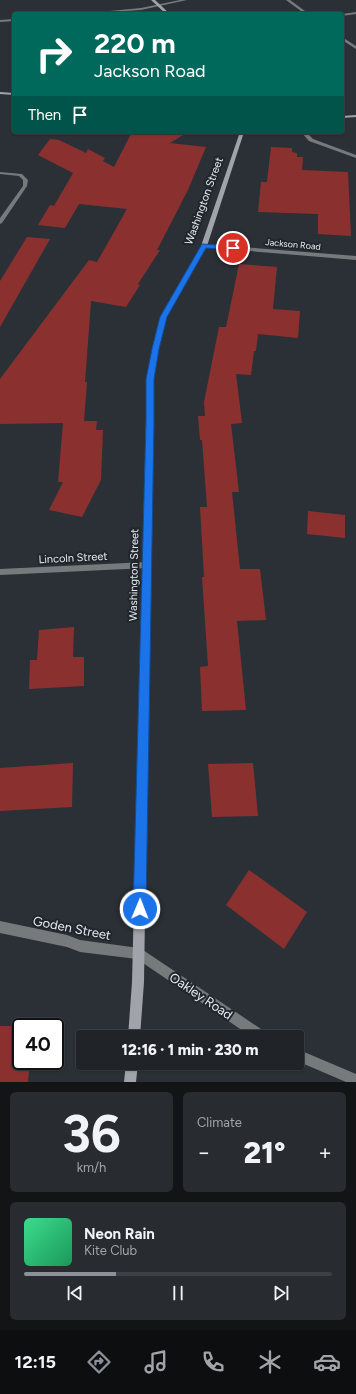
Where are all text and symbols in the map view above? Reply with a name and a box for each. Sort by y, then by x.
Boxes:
text: 220 m [94,26,176,60]
icon: right [28,28,80,80]
text: Jackson Road [94,60,206,82]
icon: arrive [69,104,91,126]
text: Then [28,106,61,124]
street label: Washington Street [182,155,226,247]
pin [216,231,250,265]
street label: Jackson Road [265,236,321,252]
icon: arrive [222,237,244,259]
street label: Washington Street [127,529,141,621]
street label: Lincoln Street [38,550,108,566]
position arrow [119,888,161,930]
street label: Goden Street [32,913,112,943]
street label: Oakley Road [167,969,235,1023]
speed limit sign: 40 [12,1018,64,1070]
text: 12:16 · 1 min · 230 m [122,1041,258,1059]
text: 36 [62,1103,121,1165]
text: Climate [197,1115,242,1130]
text: 21° [244,1134,285,1171]
text: − [197,1139,211,1166]
text: + [318,1139,332,1166]
text: km/h [77,1160,106,1175]
text: Neon Rain [84,1225,155,1243]
text: Kite Club [84,1243,137,1258]
icon: previous [64,1282,86,1304]
icon: pause [167,1282,189,1304]
icon: next [270,1282,292,1304]
icon: directions [85,1348,113,1376]
icon: music [142,1348,170,1376]
icon: phone [199,1348,227,1376]
icon: climate [256,1348,284,1376]
icon: car [313,1348,341,1376]
text: 12:15 [15,1351,56,1373]

